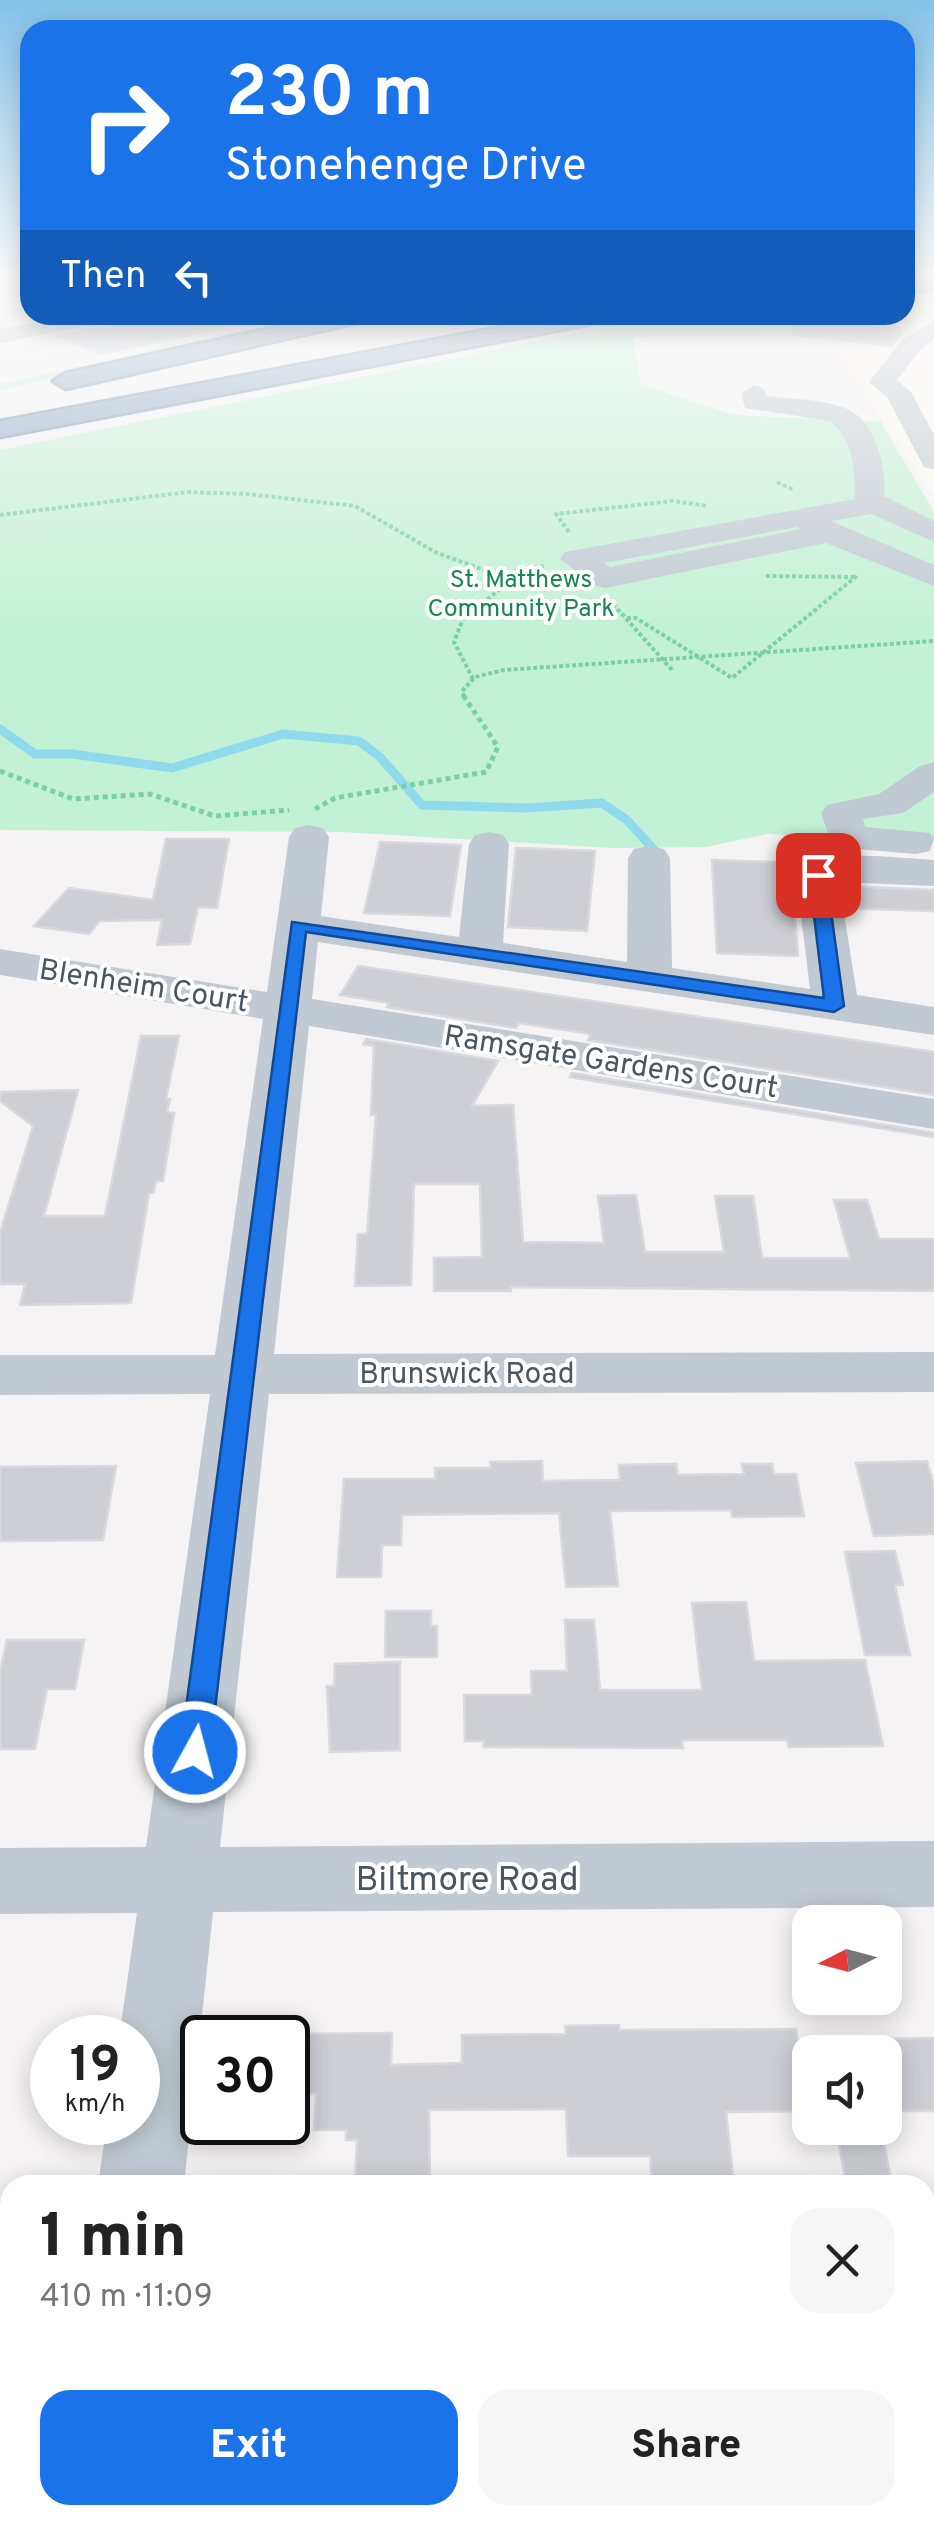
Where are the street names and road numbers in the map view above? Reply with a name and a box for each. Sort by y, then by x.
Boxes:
street label: Blenheim Court [36,953,251,1022]
street label: Ramsgate Gardens Court [441,1019,780,1108]
street label: Brunswick Road [359,1357,575,1394]
street label: Biltmore Road [355,1859,579,1903]

